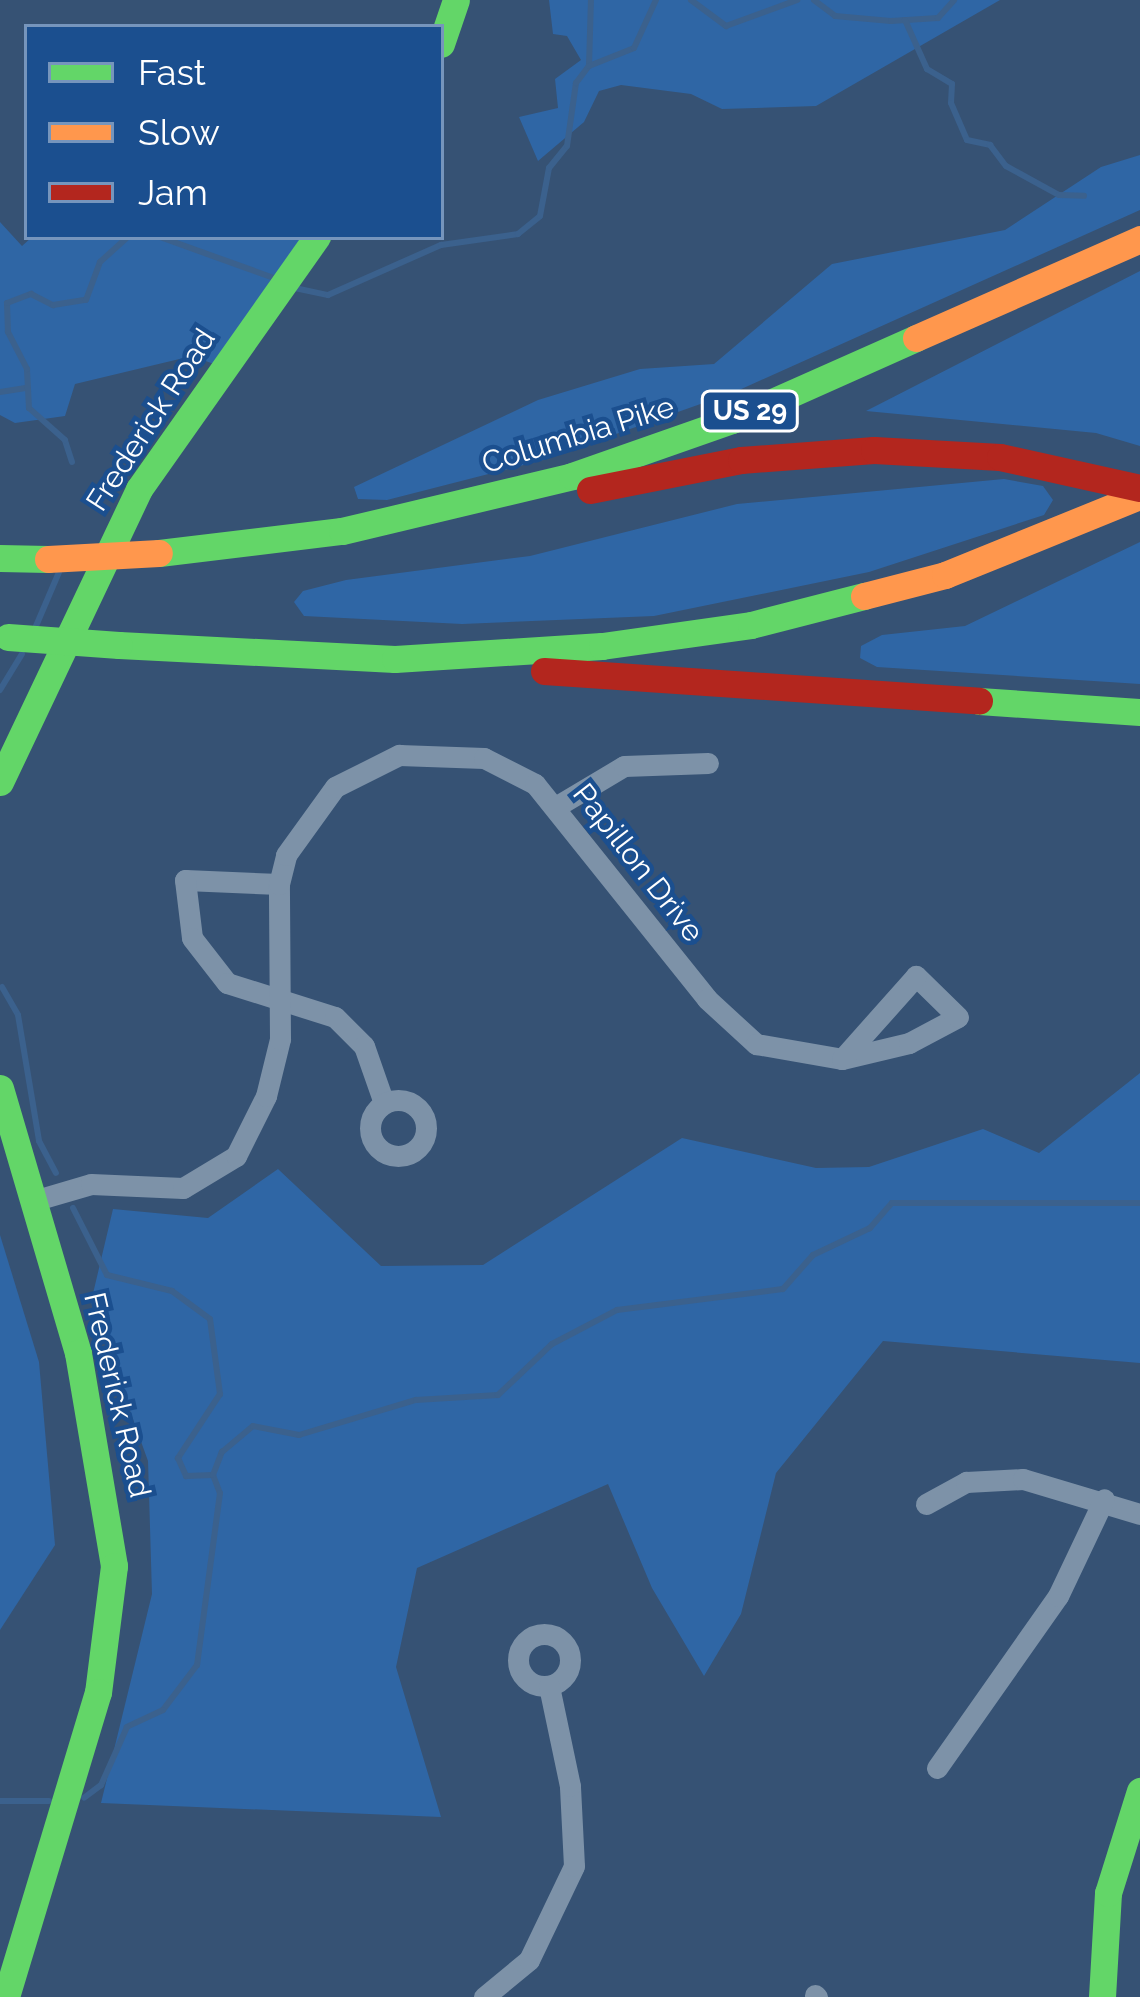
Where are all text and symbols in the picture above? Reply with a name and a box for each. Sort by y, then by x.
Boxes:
legend [24,24,444,240]
text: Fast [138,51,206,93]
text: Slow [138,111,220,153]
text: Jam [138,171,208,213]
street label: Frederick Road [79,322,223,518]
street label: Columbia Pike [478,389,678,481]
road number: US 29 [699,390,801,432]
street label: Papillon Drive [565,777,711,949]
street label: Frederick Road [76,1289,158,1501]

